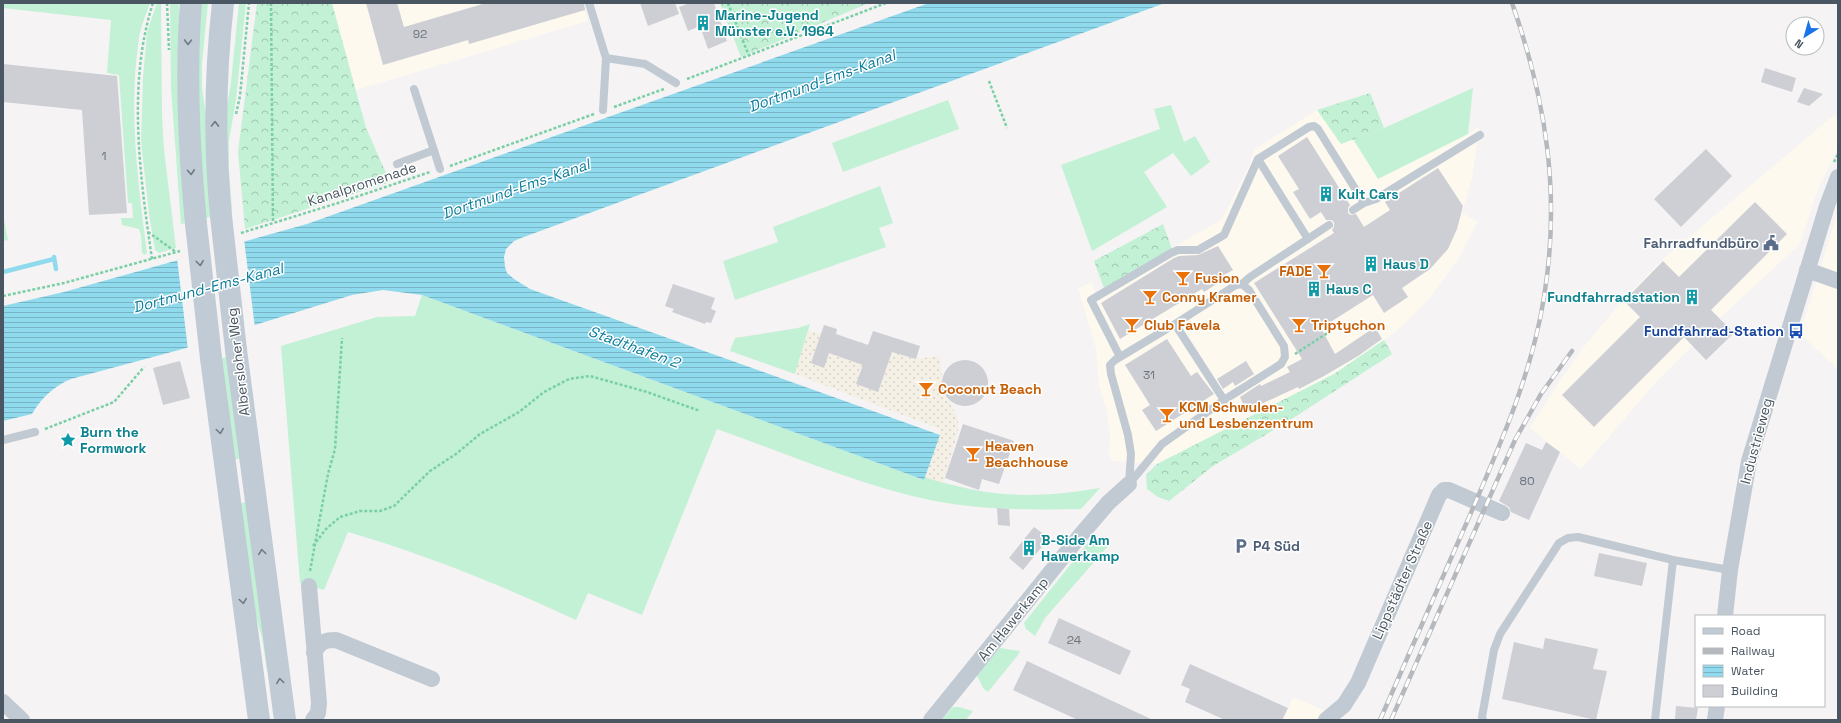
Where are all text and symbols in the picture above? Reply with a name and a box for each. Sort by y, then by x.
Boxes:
place label: Marine-Jugend Münster e.V. 1964 [715,6,834,40]
building icon: Marine-Jugend Münster e.V. 1964 [694,14,712,32]
north arrow [1785,16,1825,56]
house number: 92 [413,26,427,42]
text: N [1792,36,1806,52]
one-way arrow [184,39,192,45]
water label: Dortmund-Ems-Kanal [746,44,900,116]
one-way arrow [211,121,220,127]
house number: 1 [101,148,107,164]
water label: Dortmund-Ems-Kanal [440,154,594,223]
street label: Kanalpromenade [305,158,419,210]
one-way arrow [187,169,196,175]
building icon: Kult Cars [1317,185,1335,203]
place label: Kult Cars [1338,185,1399,203]
place label: Fahrradfundbüro [1643,234,1759,252]
public building icon: Fahrradfundbüro [1762,234,1780,252]
building icon: Haus D [1362,255,1380,273]
place label: Haus D [1383,255,1429,273]
water label: Dortmund-Ems-Kanal [131,258,287,317]
one-way arrow [195,260,204,266]
place label: FADE [1279,262,1312,280]
bar icon: FADE [1315,262,1333,280]
bar icon: Fusion [1174,269,1192,287]
place label: Fusion [1195,269,1239,287]
building icon: Haus C [1305,280,1323,298]
place label: Haus C [1326,280,1372,298]
bar icon: Conny Kramer [1141,288,1159,306]
place label: Conny Kramer [1162,288,1257,306]
place label: Fundfahrradstation [1547,288,1680,306]
building icon: Fundfahrradstation [1683,288,1701,306]
street label: Albersloher Weg [222,307,254,417]
bar icon: Club Favela [1123,316,1141,334]
place label: Club Favela [1144,316,1220,334]
bar icon: Triptychon [1290,316,1308,334]
place label: Triptychon [1311,316,1385,334]
water label: Stadthafen 2 [586,321,684,372]
place label: Fundfahrrad-Station [1644,322,1784,340]
bus stop icon: Fundfahrrad-Station [1787,322,1805,340]
house number: 31 [1143,367,1155,383]
bar icon: Coconut Beach [917,380,935,398]
place label: Coconut Beach [938,380,1042,398]
street label: Industrieweg [1736,396,1776,486]
place label: KCM Schwulen- und Lesbenzentrum [1179,398,1314,432]
bar icon: KCM Schwulen- und Lesbenzentrum [1158,406,1176,424]
place label: Burn the Formwork [80,423,147,457]
one-way arrow [215,428,224,434]
place icon: Burn the Formwork [59,431,77,449]
place label: Heaven Beachhouse [985,437,1068,471]
bar icon: Heaven Beachhouse [964,445,982,463]
house number: 80 [1519,473,1535,489]
street label: Lippstädter Straße [1368,518,1436,642]
place label: B-Side Am Hawerkamp [1041,531,1120,565]
parking icon: P4 Süd [1232,537,1250,555]
place label: P4 Süd [1253,537,1300,555]
building icon: B-Side Am Hawerkamp [1020,539,1038,557]
one-way arrow [258,549,267,556]
street label: Am Hawerkamp [974,573,1052,665]
one-way arrow [238,598,247,604]
legend [1695,615,1825,707]
text: Road [1731,623,1760,639]
house number: 24 [1067,632,1082,648]
text: Railway [1731,643,1775,659]
text: Water [1731,663,1765,679]
one-way arrow [276,678,285,684]
text: Building [1731,683,1778,699]

